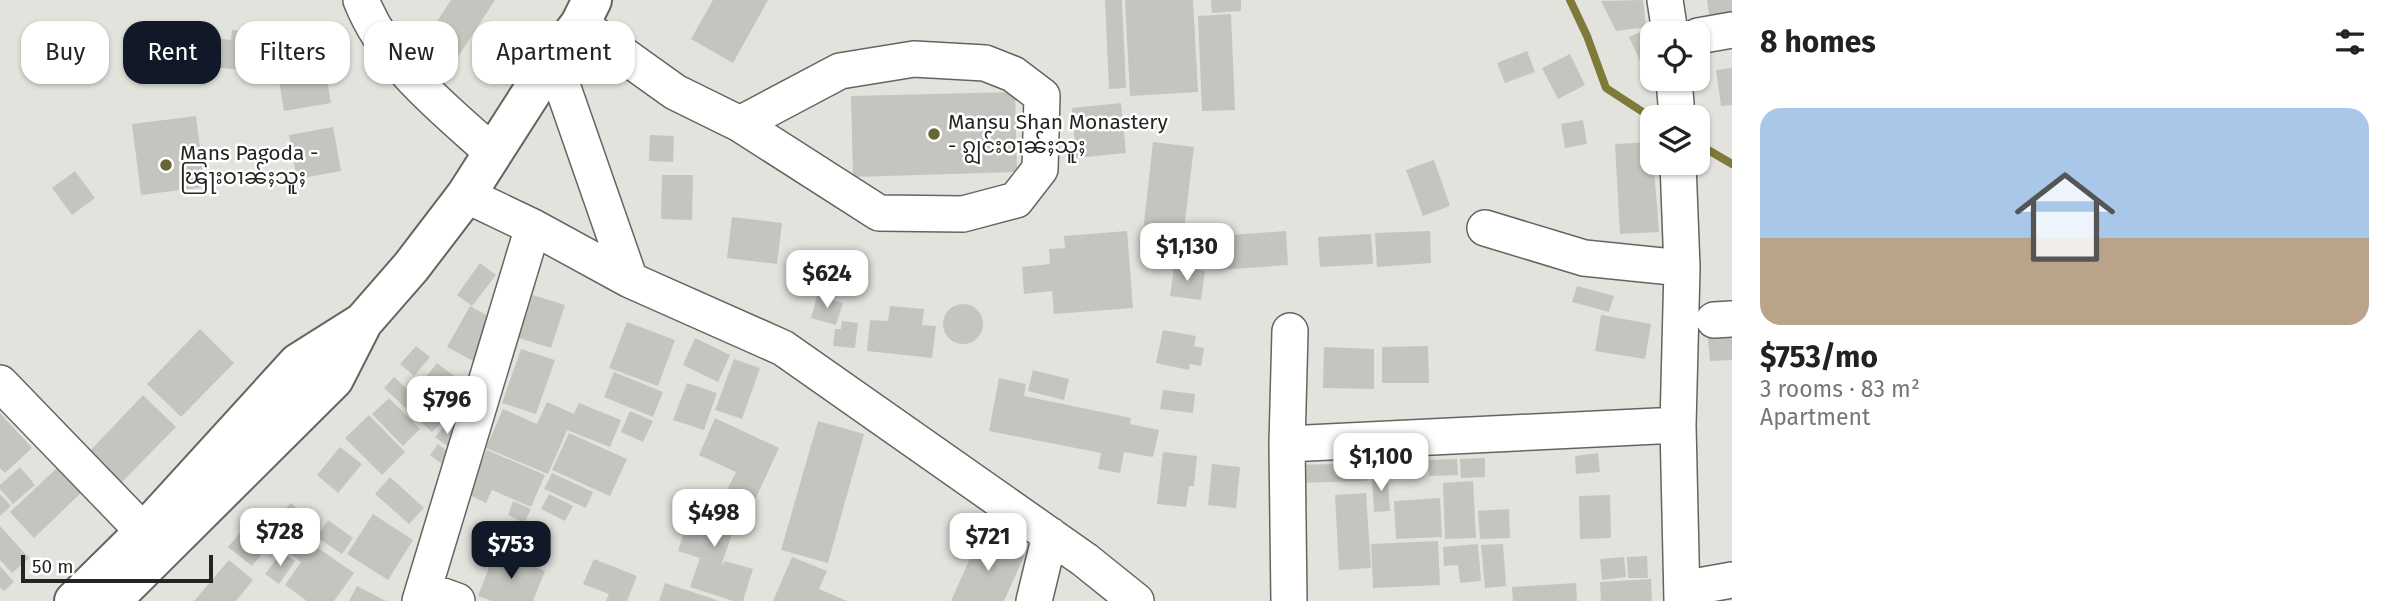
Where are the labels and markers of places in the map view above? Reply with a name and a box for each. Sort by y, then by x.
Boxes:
place label: Mansu Shan Monastery - ၵျွင်းဝၢၼ်ႈသူႈ [948,109,1168,165]
marker: Mansu Shan Monastery - ၵျွင်းဝၢၼ်ႈသူႈ [926,126,942,142]
place label: Mans Pagoda - ၽြႃးဝၢၼ်ႈသူႈ [180,140,319,194]
marker: Mans Pagoda - ၽြႃးဝၢၼ်ႈသူႈ [158,157,174,173]
pin: $1,130 [1130,224,1244,283]
pin: $624 [786,250,868,310]
pin: $796 [406,376,488,436]
pin: $1,100 [1324,434,1438,493]
pin: $498 [673,490,755,549]
pin: $728 [239,508,321,568]
pin: $721 [947,514,1029,573]
pin: $753 [470,522,552,581]

